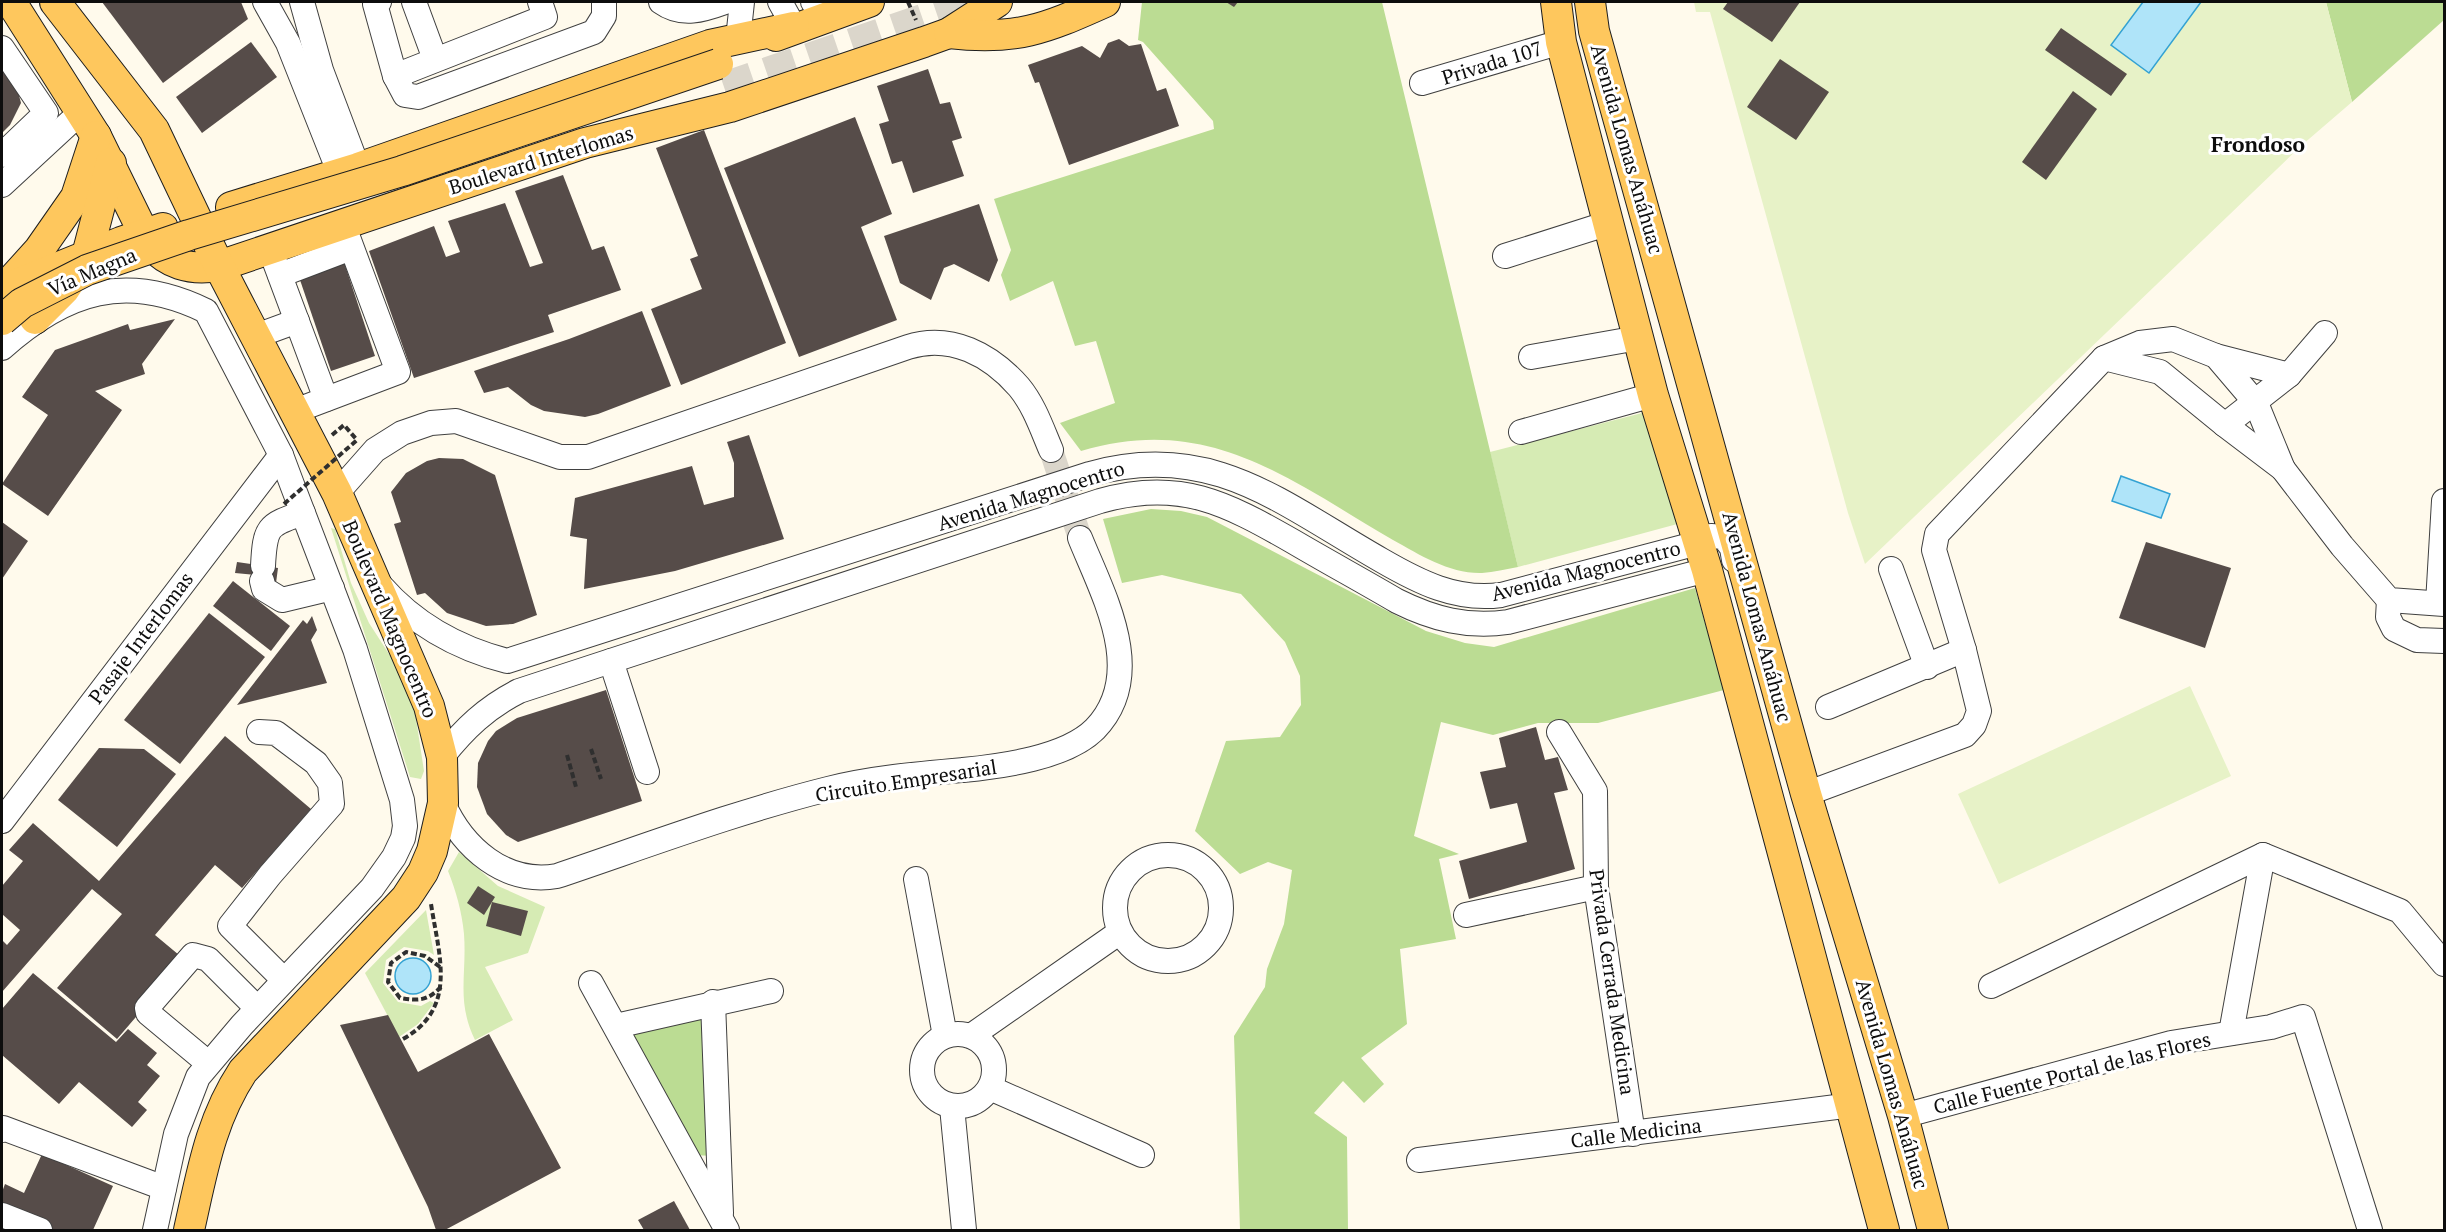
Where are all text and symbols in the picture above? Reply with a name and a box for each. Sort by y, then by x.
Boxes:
street label: Privada 107 [1438,34,1545,91]
street label: Avenida Lomas Anáhuac [1585,41,1670,257]
street label: Boulevard Interlomas [445,119,636,200]
district label: Frondoso [2211,130,2305,158]
street label: Vía Magna [43,241,140,302]
street label: Avenida Magnocentro [934,454,1128,537]
street label: Avenida Lomas Anáhuac [1716,509,1799,725]
street label: Boulevard Magnocentro [337,516,444,722]
street label: Avenida Magnocentro [1489,534,1683,607]
street label: Pasaje Interlomas [82,566,199,709]
street label: Circuito Empresarial [813,753,999,808]
street label: Privada Cerrada Medicina [1583,867,1642,1097]
street label: Avenida Lomas Anáhuac [1850,976,1935,1192]
street label: Calle Fuente Portal de las Flores [1930,1025,2213,1120]
street label: Calle Medicina [1569,1111,1703,1154]

